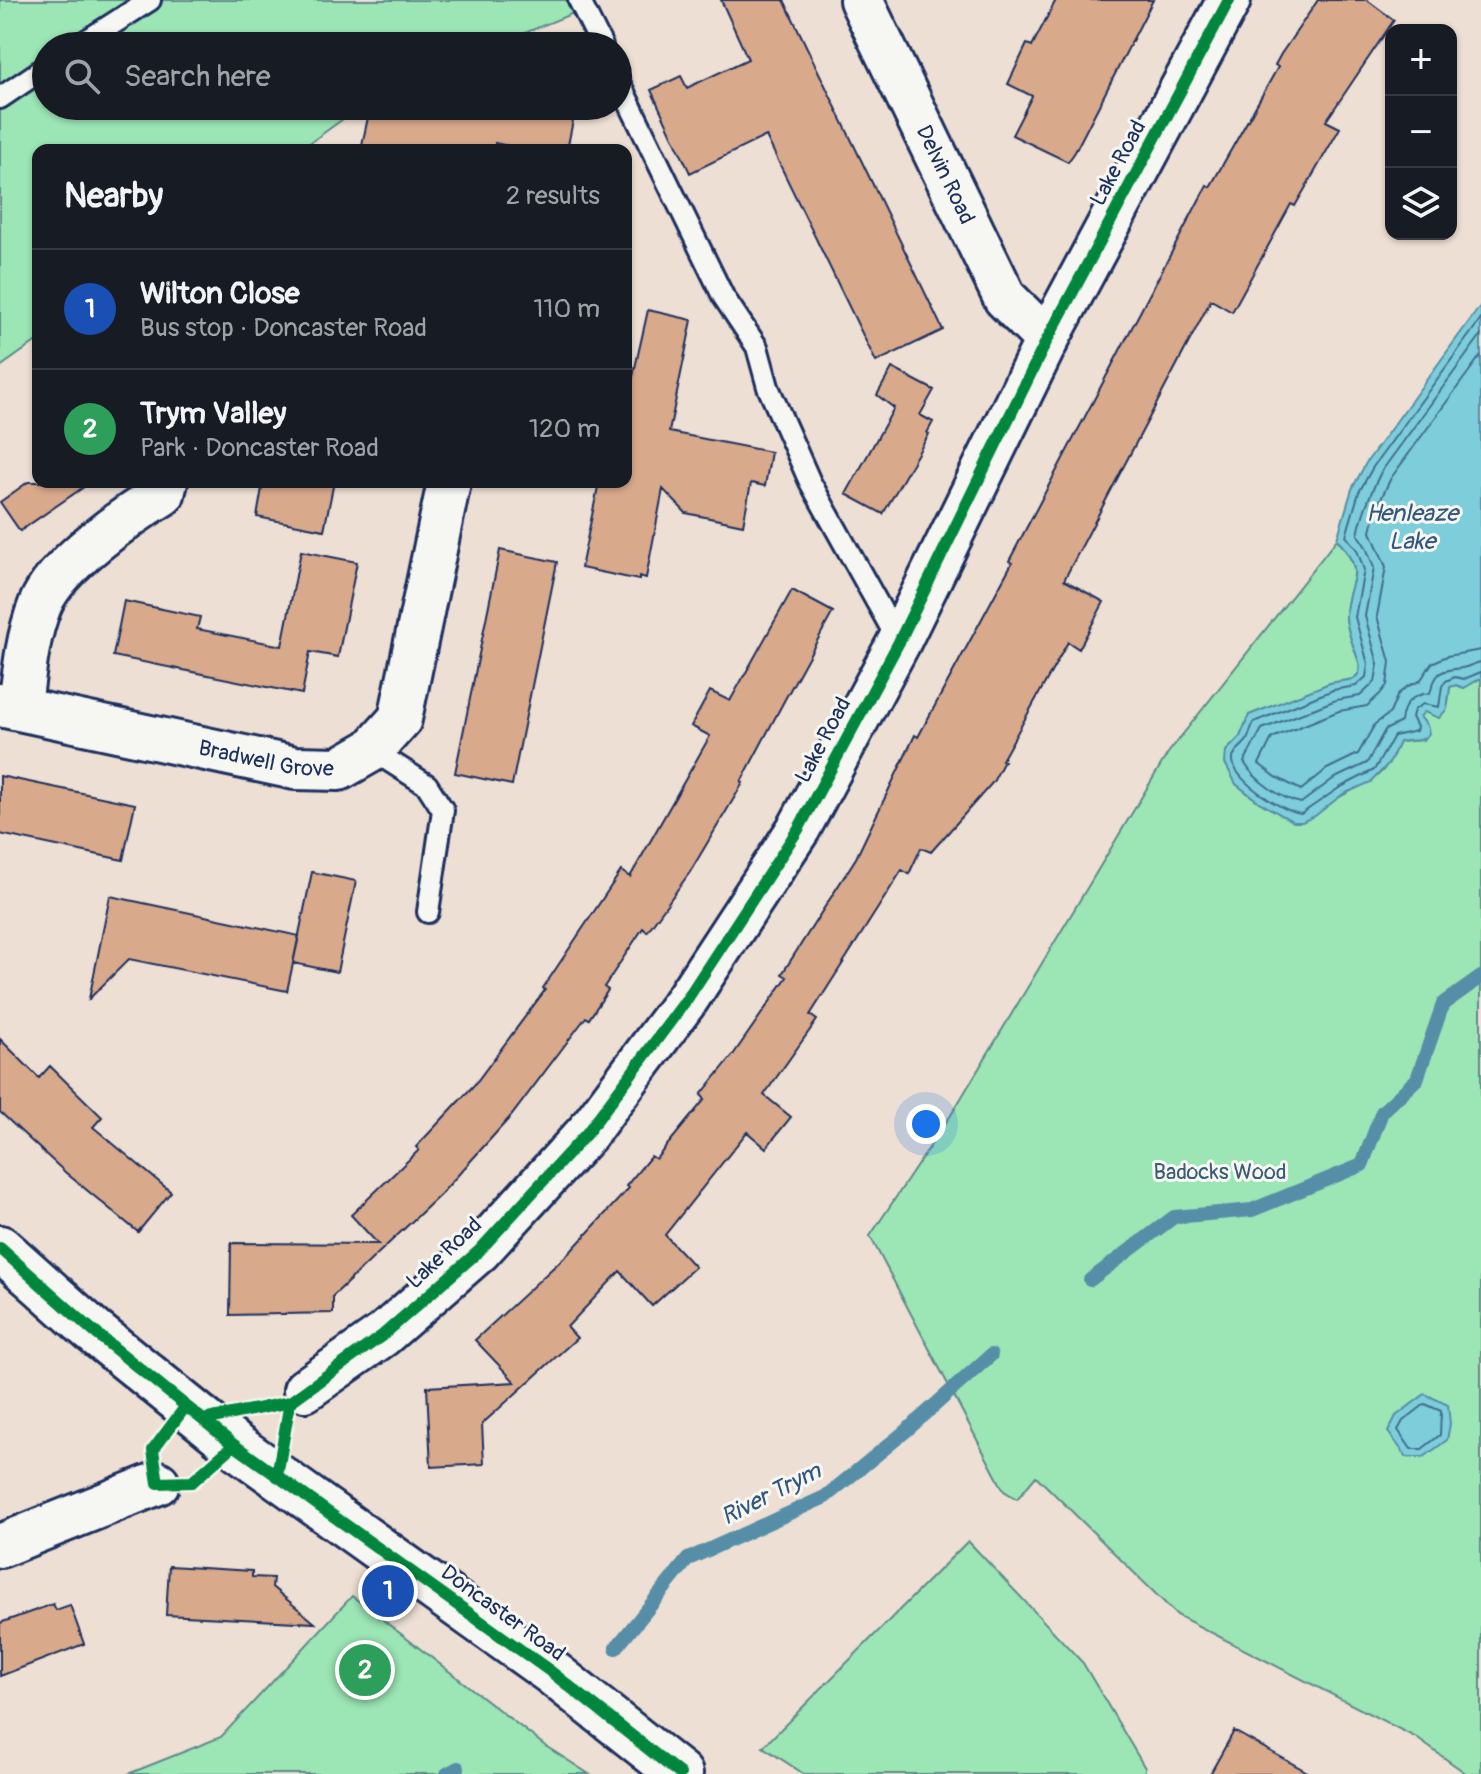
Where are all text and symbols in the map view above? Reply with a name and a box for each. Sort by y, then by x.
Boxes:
map controls [1385,24,1457,240]
button: + [1385,24,1457,96]
search box [32,32,632,120]
icon: search [60,54,104,98]
text: Search here [124,58,271,95]
button: − [1385,96,1457,168]
street label: Lake Road [1084,115,1152,211]
street label: Delvin Road [910,121,981,229]
button: layers [1385,168,1457,240]
text: Nearby [64,175,163,218]
text: 2 results [506,180,600,212]
text: Wilton Close [140,275,299,312]
text: 1 [85,293,95,325]
text: 110 m [533,293,600,325]
text: Bus stop · Doncaster Road [140,312,427,344]
text: Trym Valley [140,395,286,432]
text: 2 [83,413,97,445]
text: 120 m [529,413,600,445]
text: Park · Doncaster Road [140,432,379,464]
water label: Henleaze Lake [1366,499,1460,556]
street label: Lake Road [789,692,857,788]
street label: Bradwell Grove [196,734,334,783]
your location [906,1104,946,1144]
park label: Badocks Wood [1153,1158,1287,1186]
street label: Lake Road [400,1211,488,1295]
water label: River Trym [716,1456,827,1531]
street label: Doncaster Road [435,1558,571,1668]
pin: 1 [362,1561,414,1621]
pin: 2 [339,1640,391,1700]

